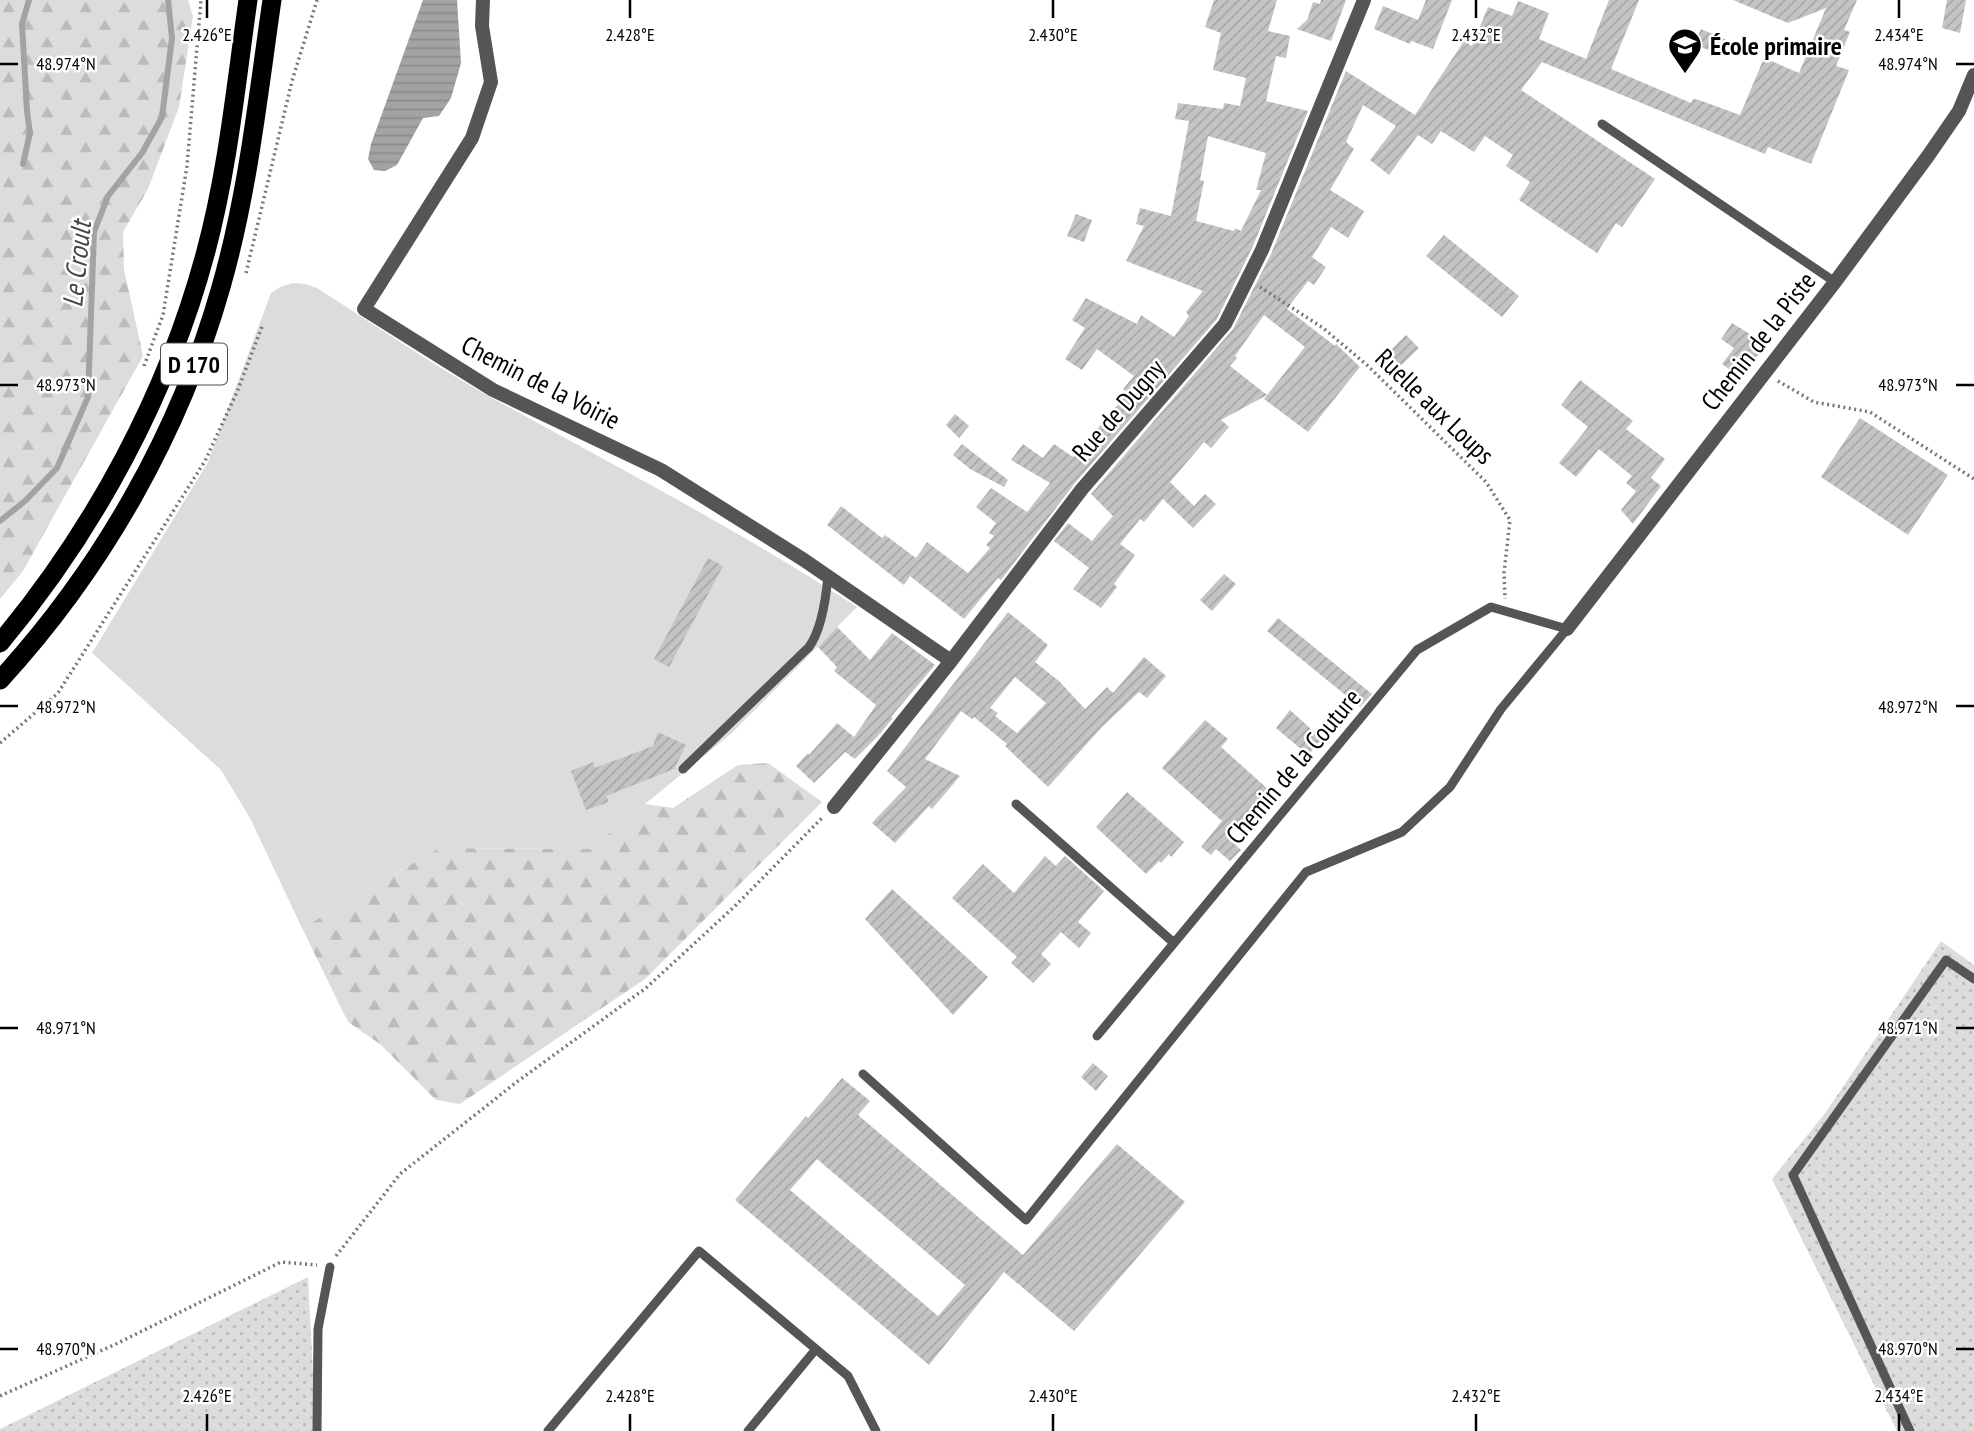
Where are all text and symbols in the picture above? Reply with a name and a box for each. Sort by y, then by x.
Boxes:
text: 2.426°E [182,23,232,46]
text: 2.428°E [605,23,655,46]
text: 2.430°E [1028,23,1078,46]
text: 2.432°E [1451,23,1501,46]
text: 2.434°E [1874,23,1924,46]
school or university icon: École primaire [1666,26,1704,75]
place label: École primaire [1710,29,1842,62]
text: 48.974°N [36,52,96,75]
text: 48.974°N [1878,52,1938,75]
water label: Le Croult [53,216,99,309]
street label: Chemin de la Piste [1694,265,1822,417]
street label: Chemin de la Voirie [456,328,626,436]
street label: Ruelle aux Loups [1369,341,1501,471]
road number: D 170 [161,344,227,384]
street label: Rue de Dugny [1065,352,1172,468]
text: 48.973°N [36,373,96,396]
text: 48.973°N [1878,373,1938,396]
street label: Chemin de la Couture [1218,681,1368,851]
text: 48.972°N [36,695,96,718]
text: 48.972°N [1878,695,1938,718]
text: 48.971°N [36,1016,96,1039]
text: 48.971°N [1878,1016,1938,1039]
text: 48.970°N [36,1337,96,1360]
text: 48.970°N [1878,1337,1938,1360]
text: 2.426°E [182,1384,232,1407]
text: 2.428°E [605,1384,655,1407]
text: 2.430°E [1028,1384,1078,1407]
text: 2.432°E [1451,1384,1501,1407]
text: 2.434°E [1874,1384,1924,1407]

